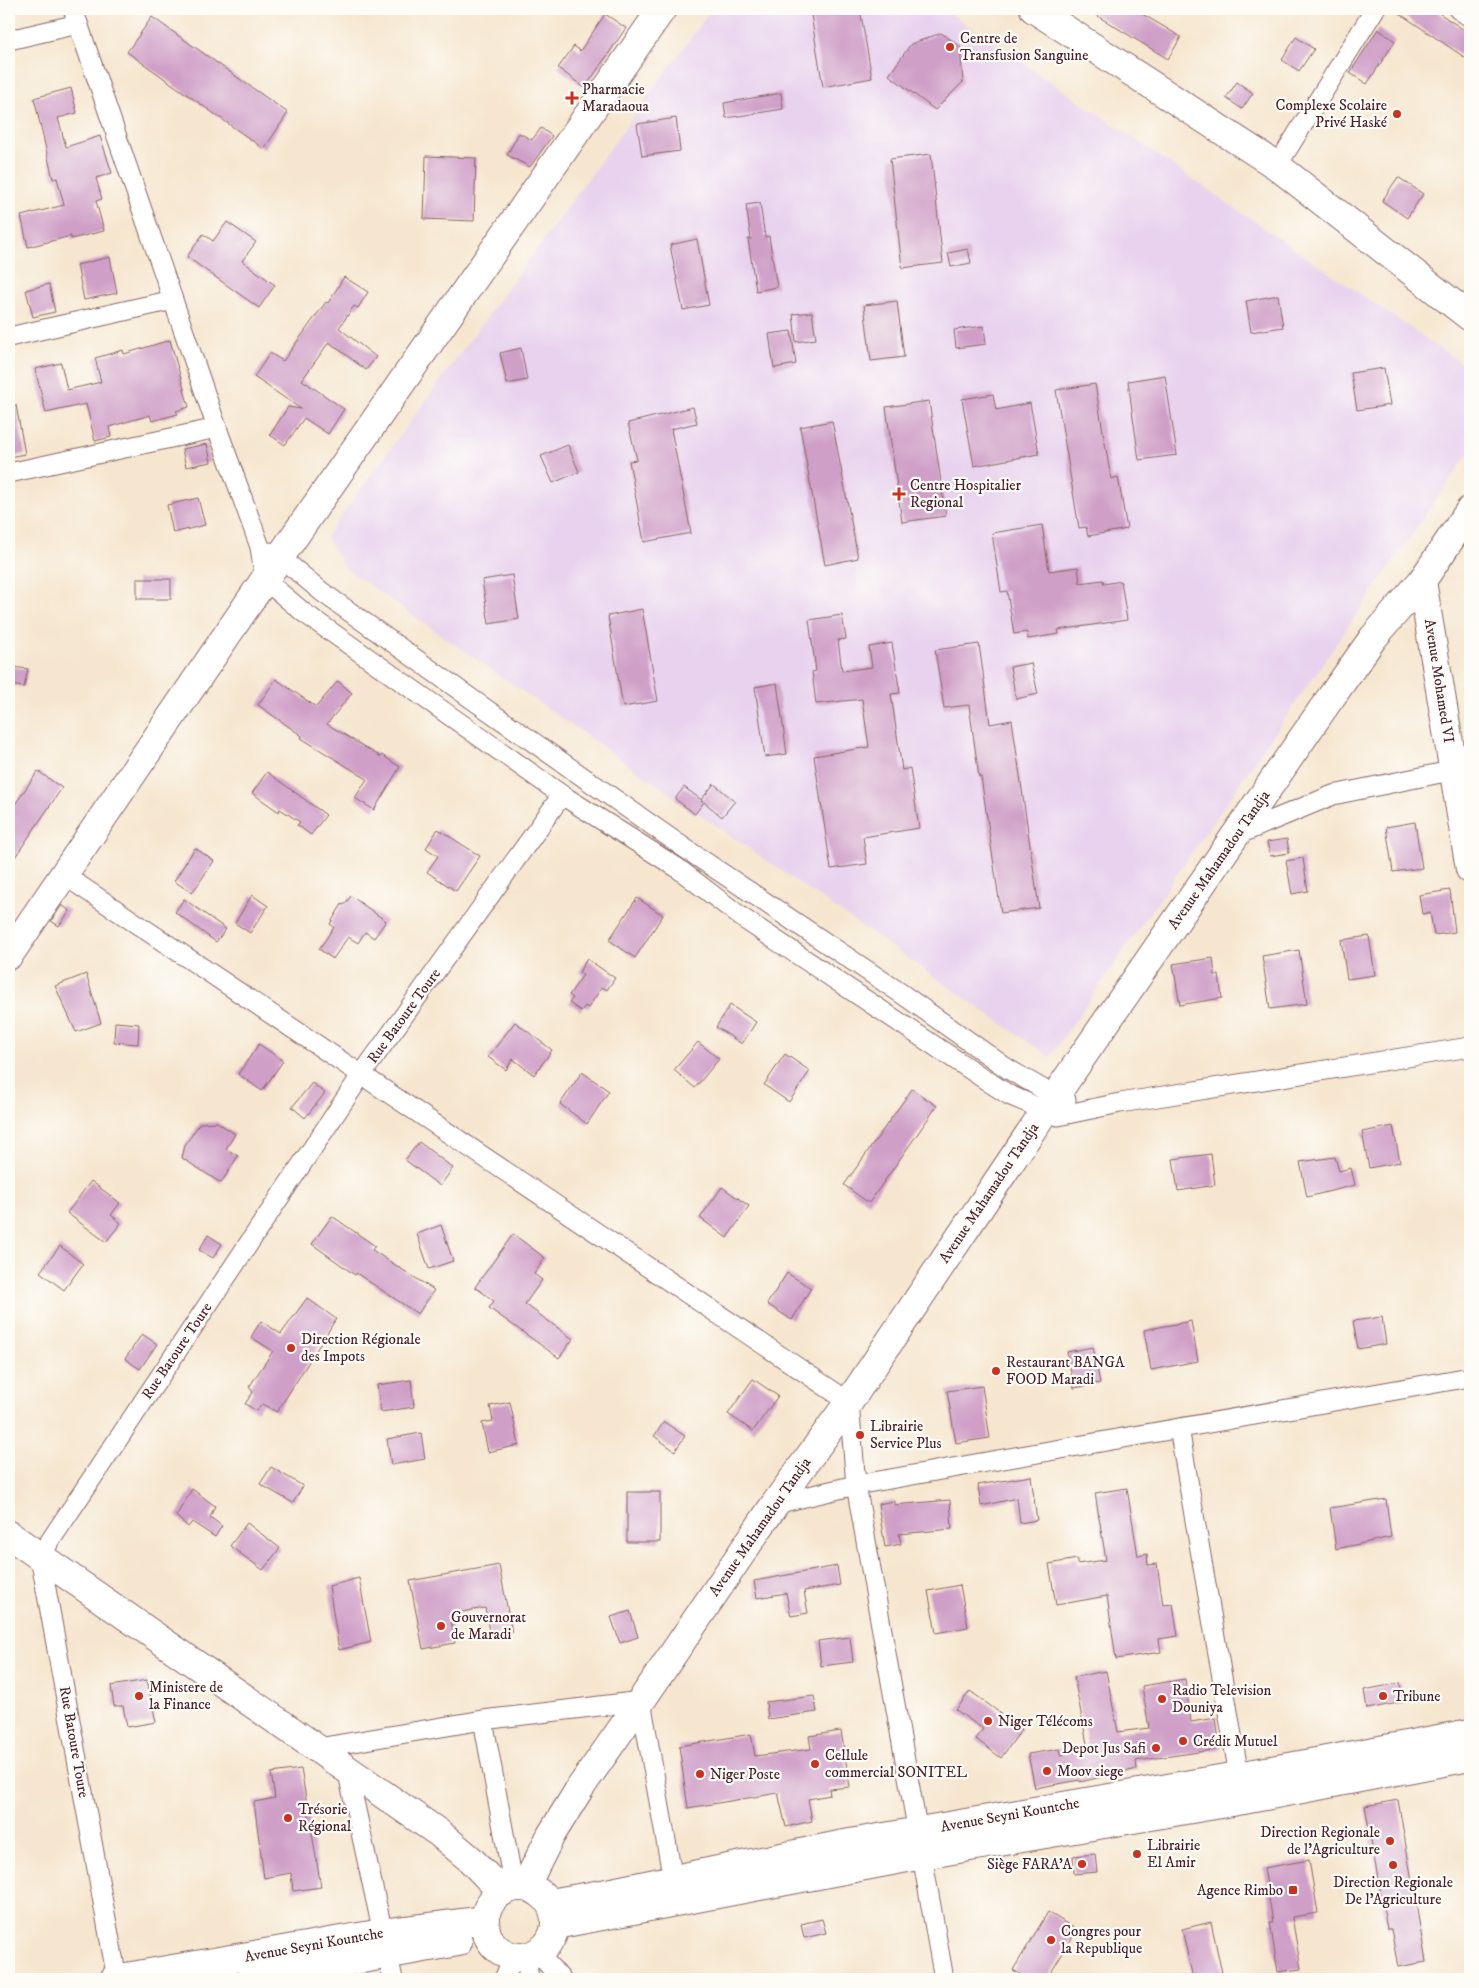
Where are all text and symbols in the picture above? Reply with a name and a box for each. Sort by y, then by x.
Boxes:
place label: Centre de Transfusion Sanguine [960,29,1088,65]
marker: Centre de Transfusion Sanguine [944,41,956,53]
place label: Pharmacie Maradaoua [582,80,649,116]
marker: Pharmacie Maradaoua [566,92,578,104]
place label: Complexe Scolaire Privé Haské [1276,96,1388,132]
marker: Complexe Scolaire Privé Haské [1391,108,1403,120]
place label: Centre Hospitalier Regional [910,476,1022,512]
marker: Centre Hospitalier Regional [892,487,906,501]
street label: Avenue Mohamed VI [1420,618,1458,744]
street label: Avenue Mahamadou Tandja [1164,786,1275,933]
street label: Rue Batoure Toure [363,965,445,1067]
street label: Avenue Mahamadou Tandja [935,1119,1043,1267]
street label: Rue Batoure Toure [138,1299,216,1403]
place label: Direction Régionale des Impots [301,1330,421,1366]
marker: Direction Régionale des Impots [285,1342,297,1354]
place label: Restaurant BANGA FOOD Maradi [1006,1353,1125,1389]
marker: Restaurant BANGA FOOD Maradi [990,1365,1002,1377]
place label: Librairie Service Plus [870,1417,942,1453]
marker: Librairie Service Plus [854,1429,866,1441]
street label: Avenue Mahamadou Tandja [705,1453,816,1600]
place label: Gouvernorat de Maradi [451,1608,526,1644]
marker: Gouvernorat de Maradi [435,1620,447,1632]
place label: Ministere de la Finance [149,1678,223,1714]
place label: Radio Television Douniya [1172,1681,1272,1717]
street label: Rue Batoure Toure [55,1685,93,1799]
place label: Tribune [1393,1687,1441,1706]
marker: Ministere de la Finance [133,1690,145,1702]
marker: Tribune [1377,1690,1389,1702]
marker: Radio Television Douniya [1156,1693,1168,1705]
place label: Niger Télécoms [998,1712,1093,1731]
marker: Niger Télécoms [982,1715,994,1727]
place label: Crédit Mutuel [1193,1732,1278,1751]
marker: Crédit Mutuel [1177,1735,1189,1747]
place label: Depot Jus Safi [1062,1739,1147,1758]
marker: Depot Jus Safi [1150,1742,1162,1754]
place label: Cellule commercial SONITEL [825,1746,967,1782]
marker: Cellule commercial SONITEL [809,1758,821,1770]
place label: Moov siege [1057,1762,1124,1781]
place label: Niger Poste [710,1765,780,1784]
marker: Moov siege [1041,1765,1053,1777]
marker: Niger Poste [694,1768,706,1780]
street label: Avenue Seyni Kountche [939,1793,1081,1837]
place label: Trésorie Régional [298,1800,352,1836]
marker: Trésorie Régional [282,1812,294,1824]
place label: Direction Regionale de l'Agriculture [1260,1823,1380,1859]
marker: Direction Regionale de l'Agriculture [1384,1835,1396,1847]
place label: Librairie El Amir [1147,1836,1200,1872]
marker: Librairie El Amir [1131,1848,1143,1860]
place label: Siège FARA'A [987,1855,1072,1874]
marker: Siège FARA'A [1076,1858,1088,1870]
marker: Direction Regionale De l'Agriculture [1387,1859,1399,1871]
place label: Direction Regionale De l'Agriculture [1333,1873,1453,1909]
place label: Agence Rimbo [1197,1881,1283,1900]
marker: Agence Rimbo [1287,1884,1299,1896]
place label: Congres pour la Republique [1061,1922,1142,1958]
street label: Avenue Seyni Kountche [243,1923,385,1967]
marker: Congres pour la Republique [1045,1934,1057,1946]

